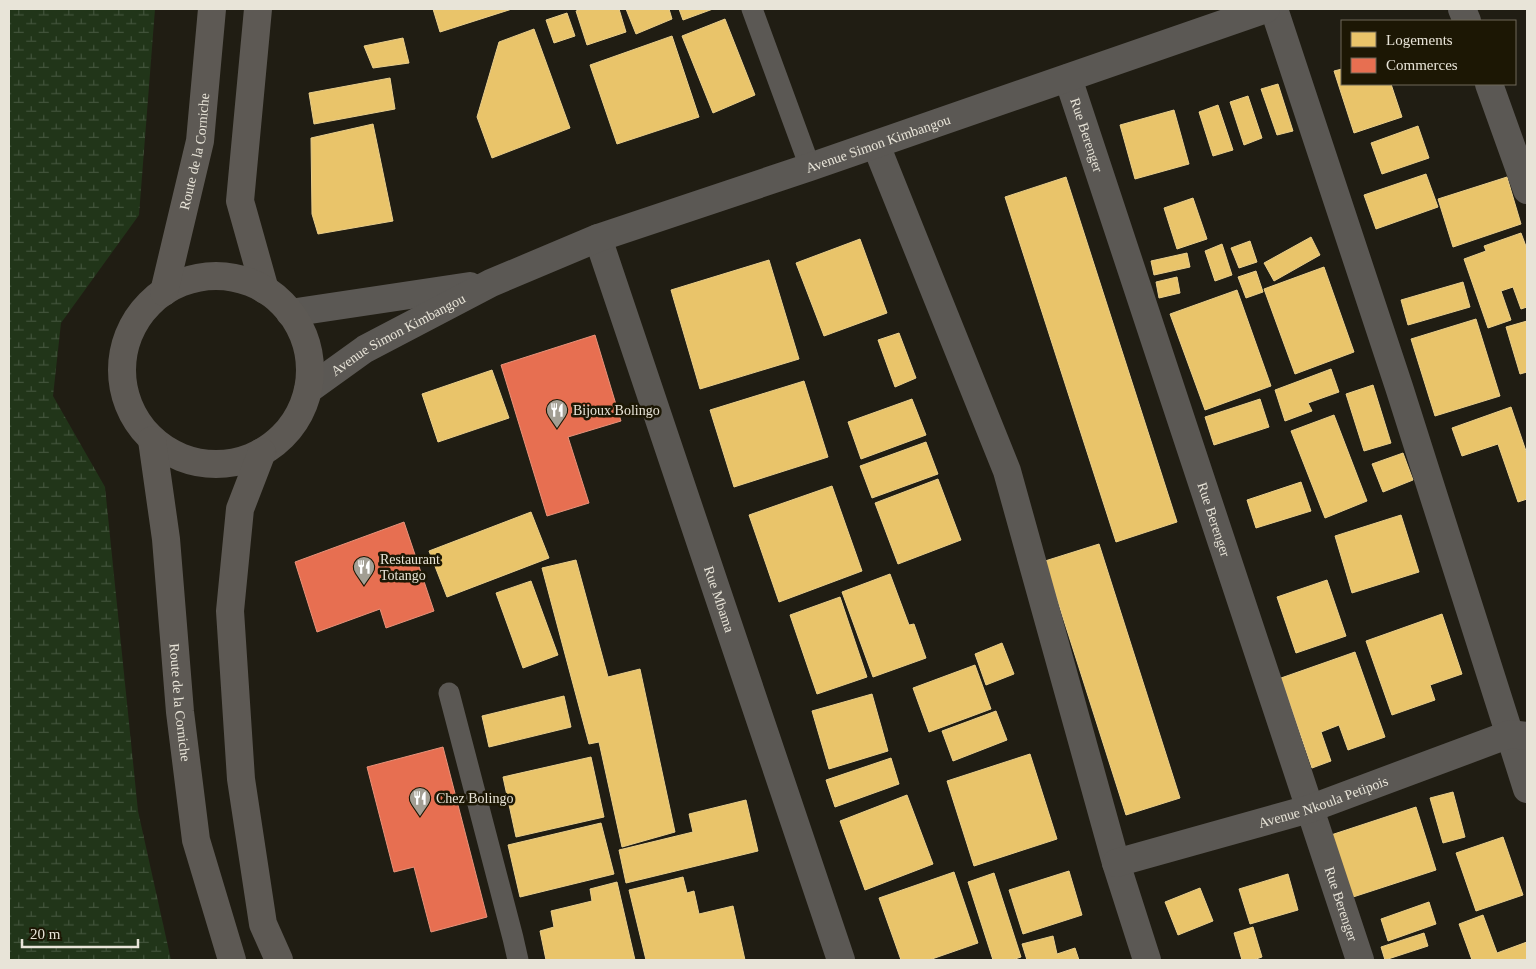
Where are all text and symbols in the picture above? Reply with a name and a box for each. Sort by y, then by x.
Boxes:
legend [1341,20,1516,85]
text: Logements [1386,32,1453,48]
text: Commerces [1386,57,1458,73]
street label: Route de la Corniche [177,92,212,211]
street label: Rue Berenger [1067,96,1106,175]
street label: Avenue Simon Kimbangou [804,112,952,176]
street label: Avenue Simon Kimbangou [328,291,468,379]
restaurant icon: Bijoux Bolingo [545,398,569,429]
place label: Bijoux Bolingo [573,403,660,418]
street label: Rue Berenger [1194,480,1233,559]
place label: Restaurant Totango [380,552,440,583]
restaurant icon: Restaurant Totango [352,555,376,586]
street label: Rue Mbama [701,564,737,635]
street label: Route de la Corniche [166,643,193,762]
street label: Avenue Nkoula Petipois [1257,773,1390,831]
restaurant icon: Chez Bolingo [408,786,432,817]
place label: Chez Bolingo [436,791,513,806]
street label: Rue Berenger [1322,865,1360,943]
scale bar [22,916,139,948]
text: 20 m [30,926,61,942]

